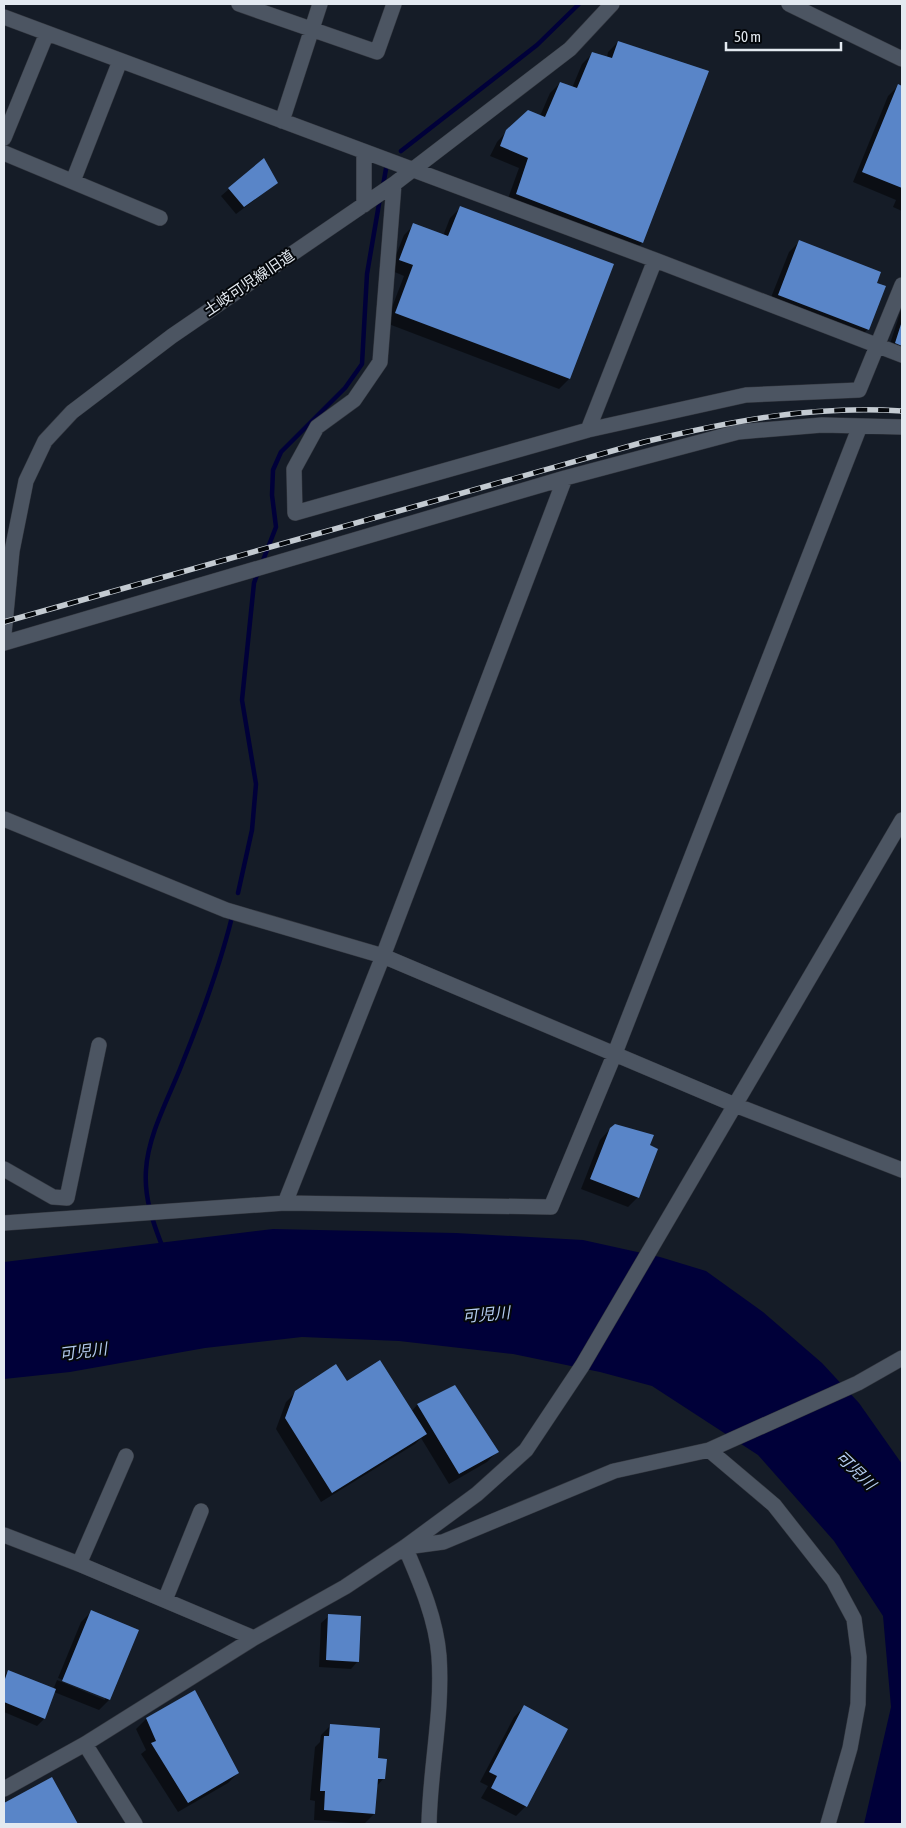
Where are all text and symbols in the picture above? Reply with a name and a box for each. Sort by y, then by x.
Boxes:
scale bar [726,20,841,52]
text: 50 m [734,28,761,45]
street label: 土岐可児線旧道 [200,246,297,319]
water label: 可児川 [461,1303,513,1325]
water label: 可児川 [58,1339,110,1363]
water label: 可児川 [832,1447,881,1495]

